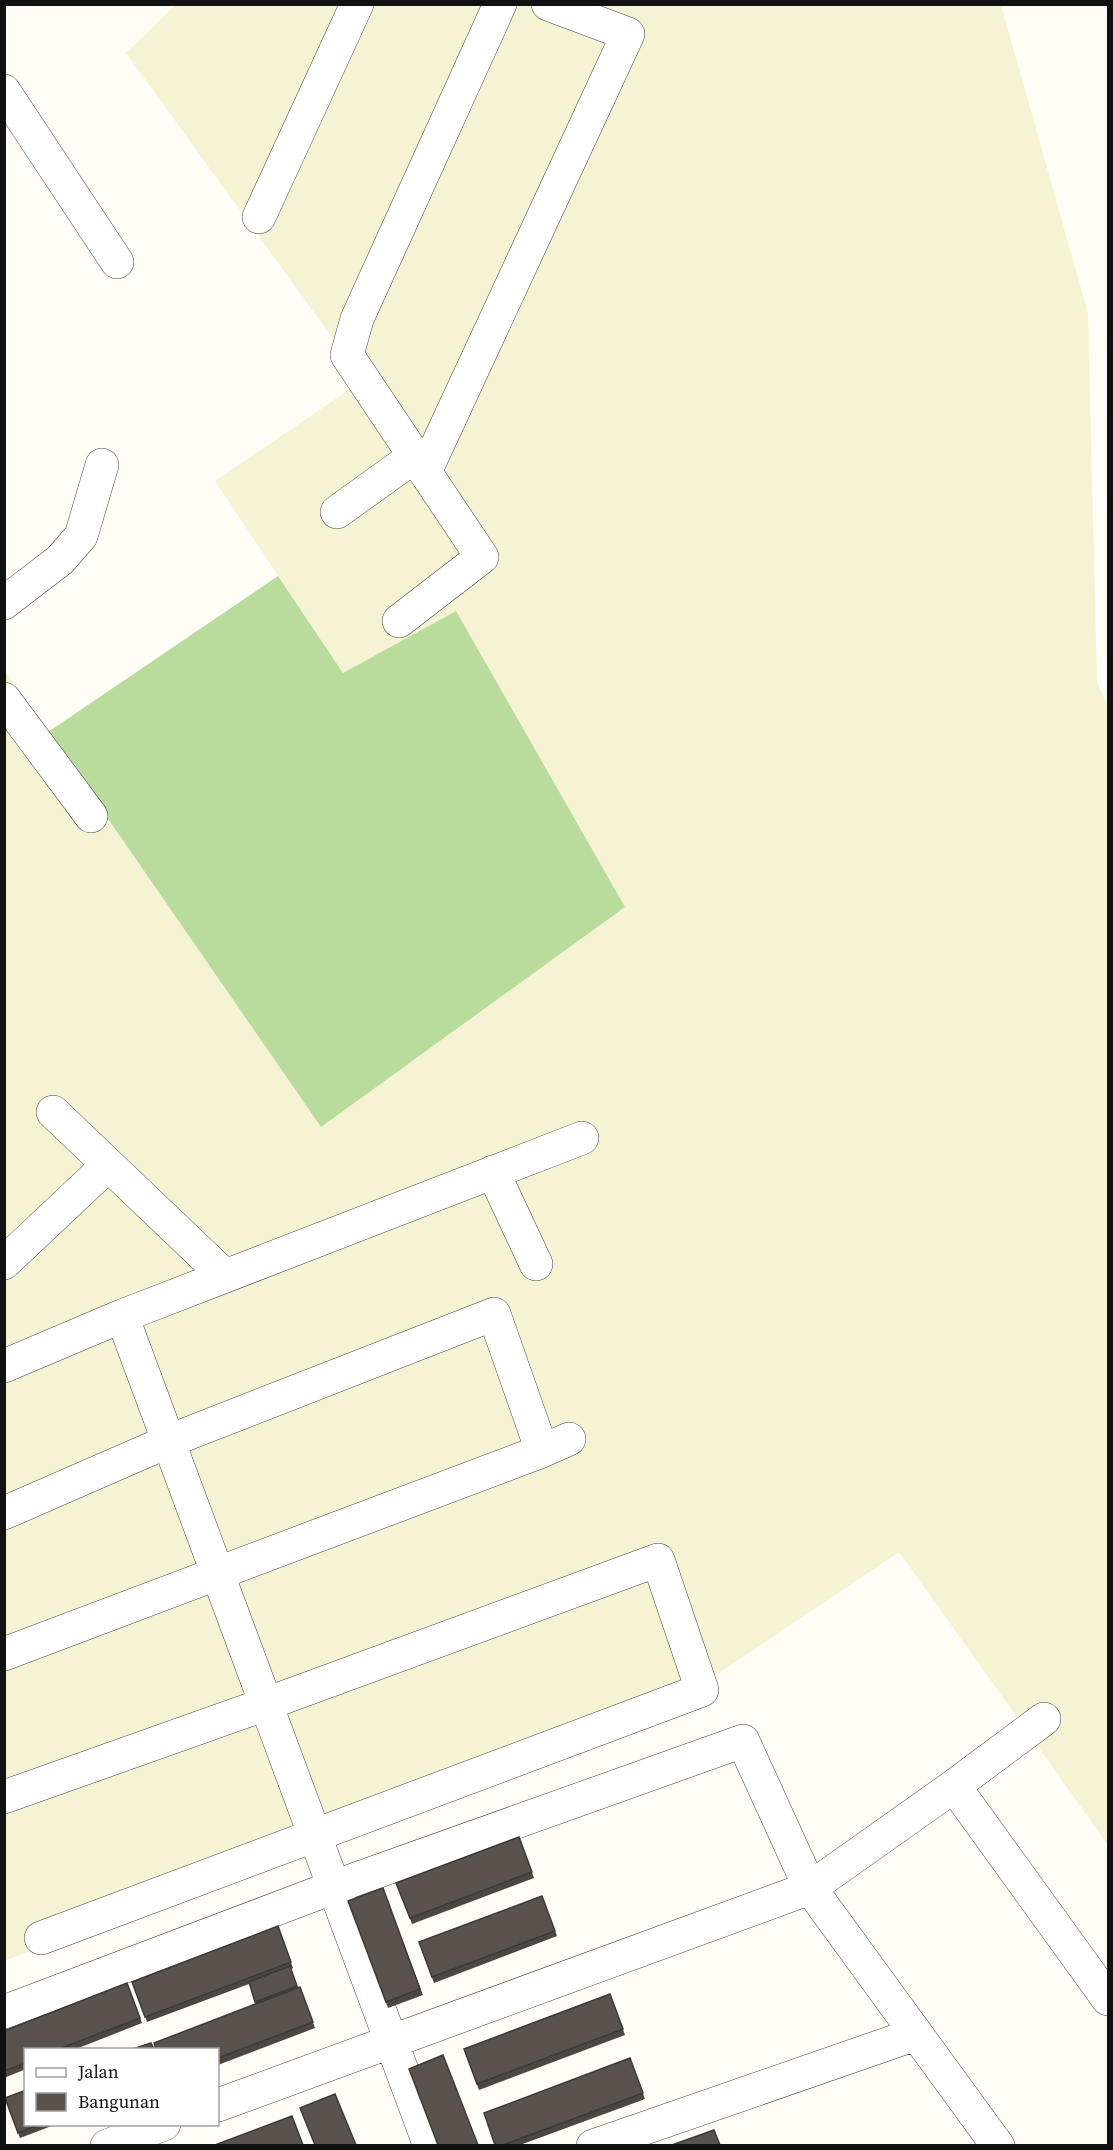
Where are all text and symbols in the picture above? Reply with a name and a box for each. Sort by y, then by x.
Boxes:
legend [24,2048,219,2126]
text: Jalan [77,2059,119,2084]
text: Bangunan [78,2089,160,2114]

